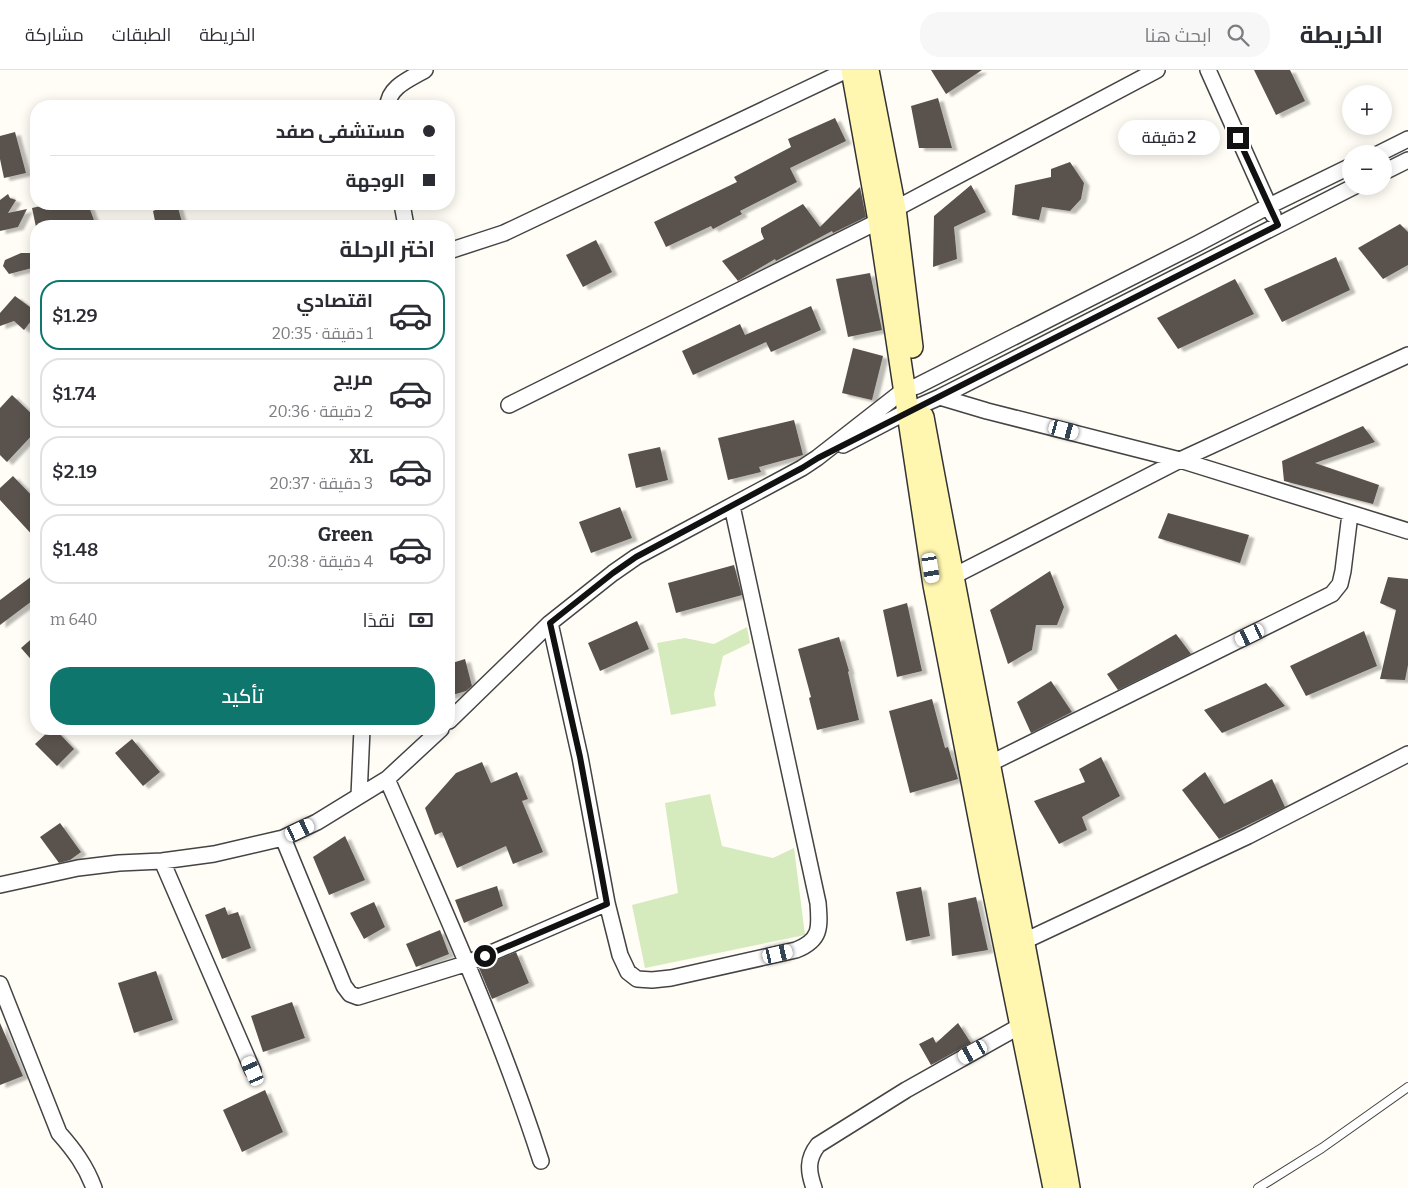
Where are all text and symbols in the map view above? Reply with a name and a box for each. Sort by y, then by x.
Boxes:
search box [920,12,1270,57]
icon: search [1224,21,1252,49]
text: الخريطة [1300,21,1383,49]
text: مشاركة [25,24,84,46]
text: الطبقات [112,24,171,46]
text: الخريطة [199,24,256,46]
text: ابحث هنا [1145,24,1212,47]
map controls [1342,85,1392,195]
button: + [1342,85,1392,135]
text: مستشفى صفد [276,120,405,143]
callout: 2 دقيقة [1118,120,1220,156]
route end [1227,127,1249,149]
text: 2 دقيقة [1142,128,1196,147]
button: − [1342,145,1392,195]
text: الوجهة [345,169,405,192]
text: اختر الرحلة [340,236,435,263]
text: اقتصادي [297,289,373,312]
icon: car [388,293,433,338]
text: $1.29 [52,304,98,327]
text: 1 دقيقة · 20:35 [272,324,373,343]
text: مريح [333,367,373,390]
icon: car [388,371,433,416]
text: $1.74 [52,382,96,405]
text: 2 دقيقة · 20:36 [269,402,373,421]
car [1047,419,1080,441]
text: XL [349,445,373,468]
icon: car [388,449,433,494]
text: $2.19 [52,460,97,483]
text: 3 دقيقة · 20:37 [270,474,373,493]
text: Green [318,523,373,546]
icon: car [388,527,433,572]
text: $1.48 [52,538,98,561]
text: 4 دقيقة · 20:38 [268,552,373,571]
car [921,552,940,584]
icon: cash [407,606,435,634]
text: نقدًا [363,609,395,632]
text: 640 m [50,610,98,629]
car [1233,622,1266,648]
button: تأكيد [50,667,435,725]
car [283,817,316,843]
car [761,943,794,965]
route start [474,945,496,967]
car [956,1038,989,1066]
car [240,1054,265,1088]

